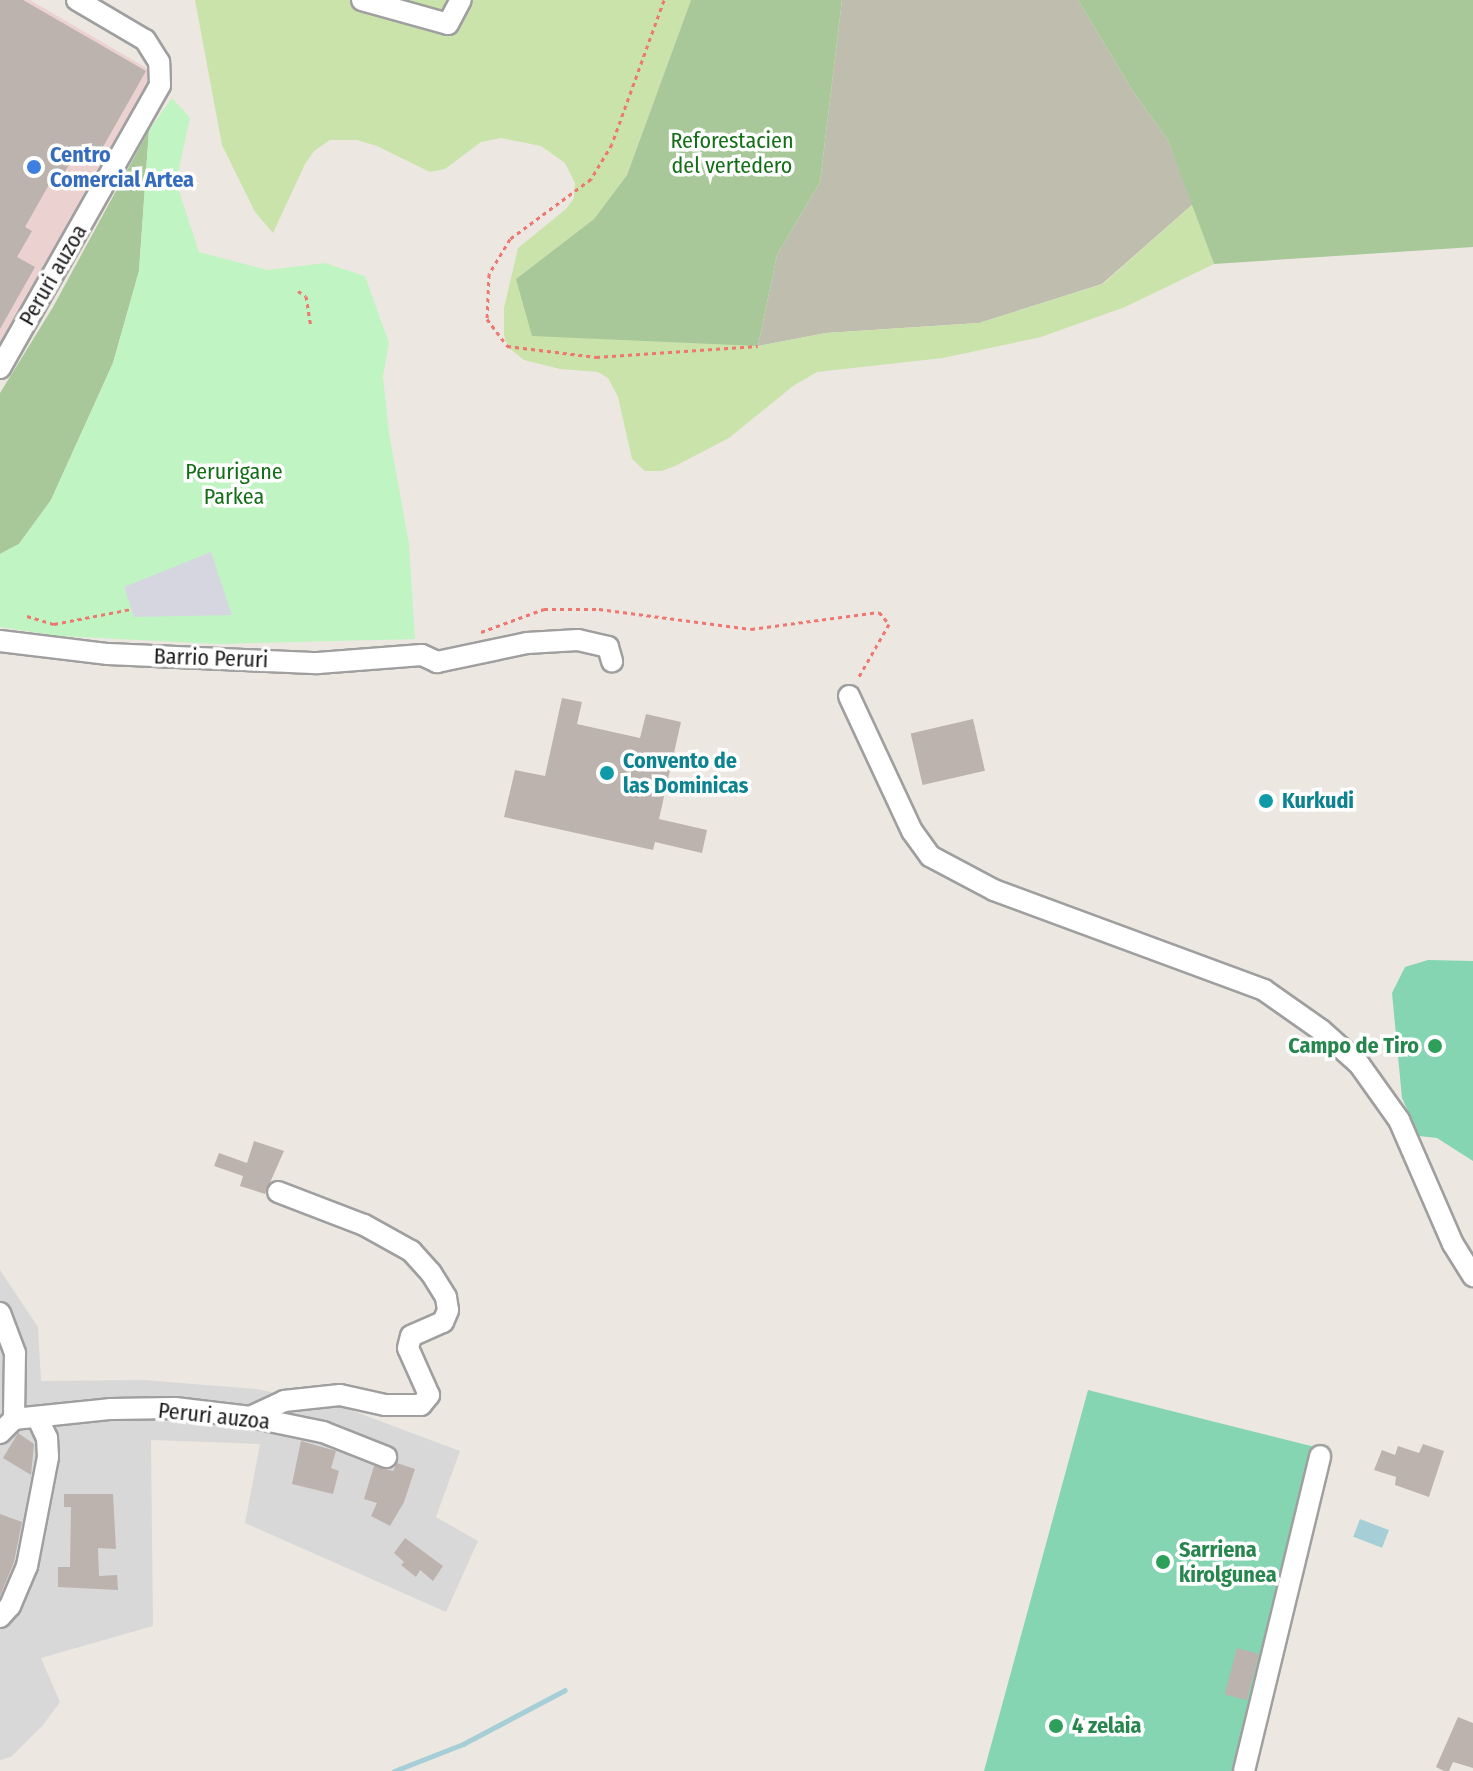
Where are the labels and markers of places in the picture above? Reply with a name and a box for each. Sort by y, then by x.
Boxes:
place label: Centro Comercial Artea [50,141,194,192]
marker: Centro Comercial Artea [25,158,43,176]
place label: Convento de las Dominicas [623,747,748,798]
marker: Convento de las Dominicas [598,764,616,782]
place label: Kurkudi [1282,788,1354,814]
marker: Kurkudi [1257,792,1275,810]
place label: Campo de Tiro [1288,1033,1419,1059]
marker: Campo de Tiro [1426,1037,1444,1055]
place label: Sarriena kirolgunea [1179,1536,1277,1588]
marker: Sarriena kirolgunea [1154,1553,1172,1571]
place label: 4 zelaia [1072,1713,1141,1739]
marker: 4 zelaia [1047,1717,1065,1735]

